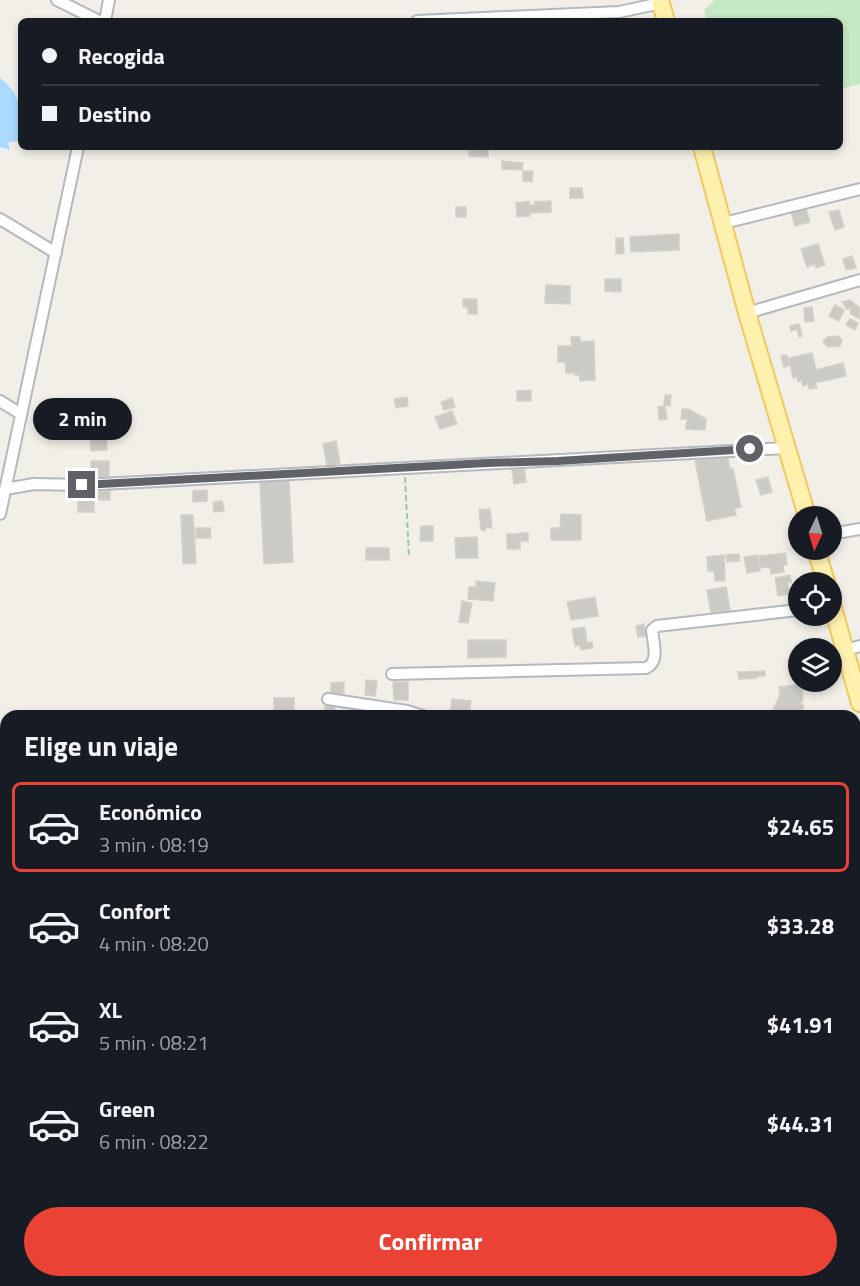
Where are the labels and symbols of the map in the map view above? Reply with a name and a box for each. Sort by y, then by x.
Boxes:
callout: 2 min [32,398,132,440]
route start [736,435,763,462]
route end [68,471,95,498]
north arrow [788,506,842,560]

